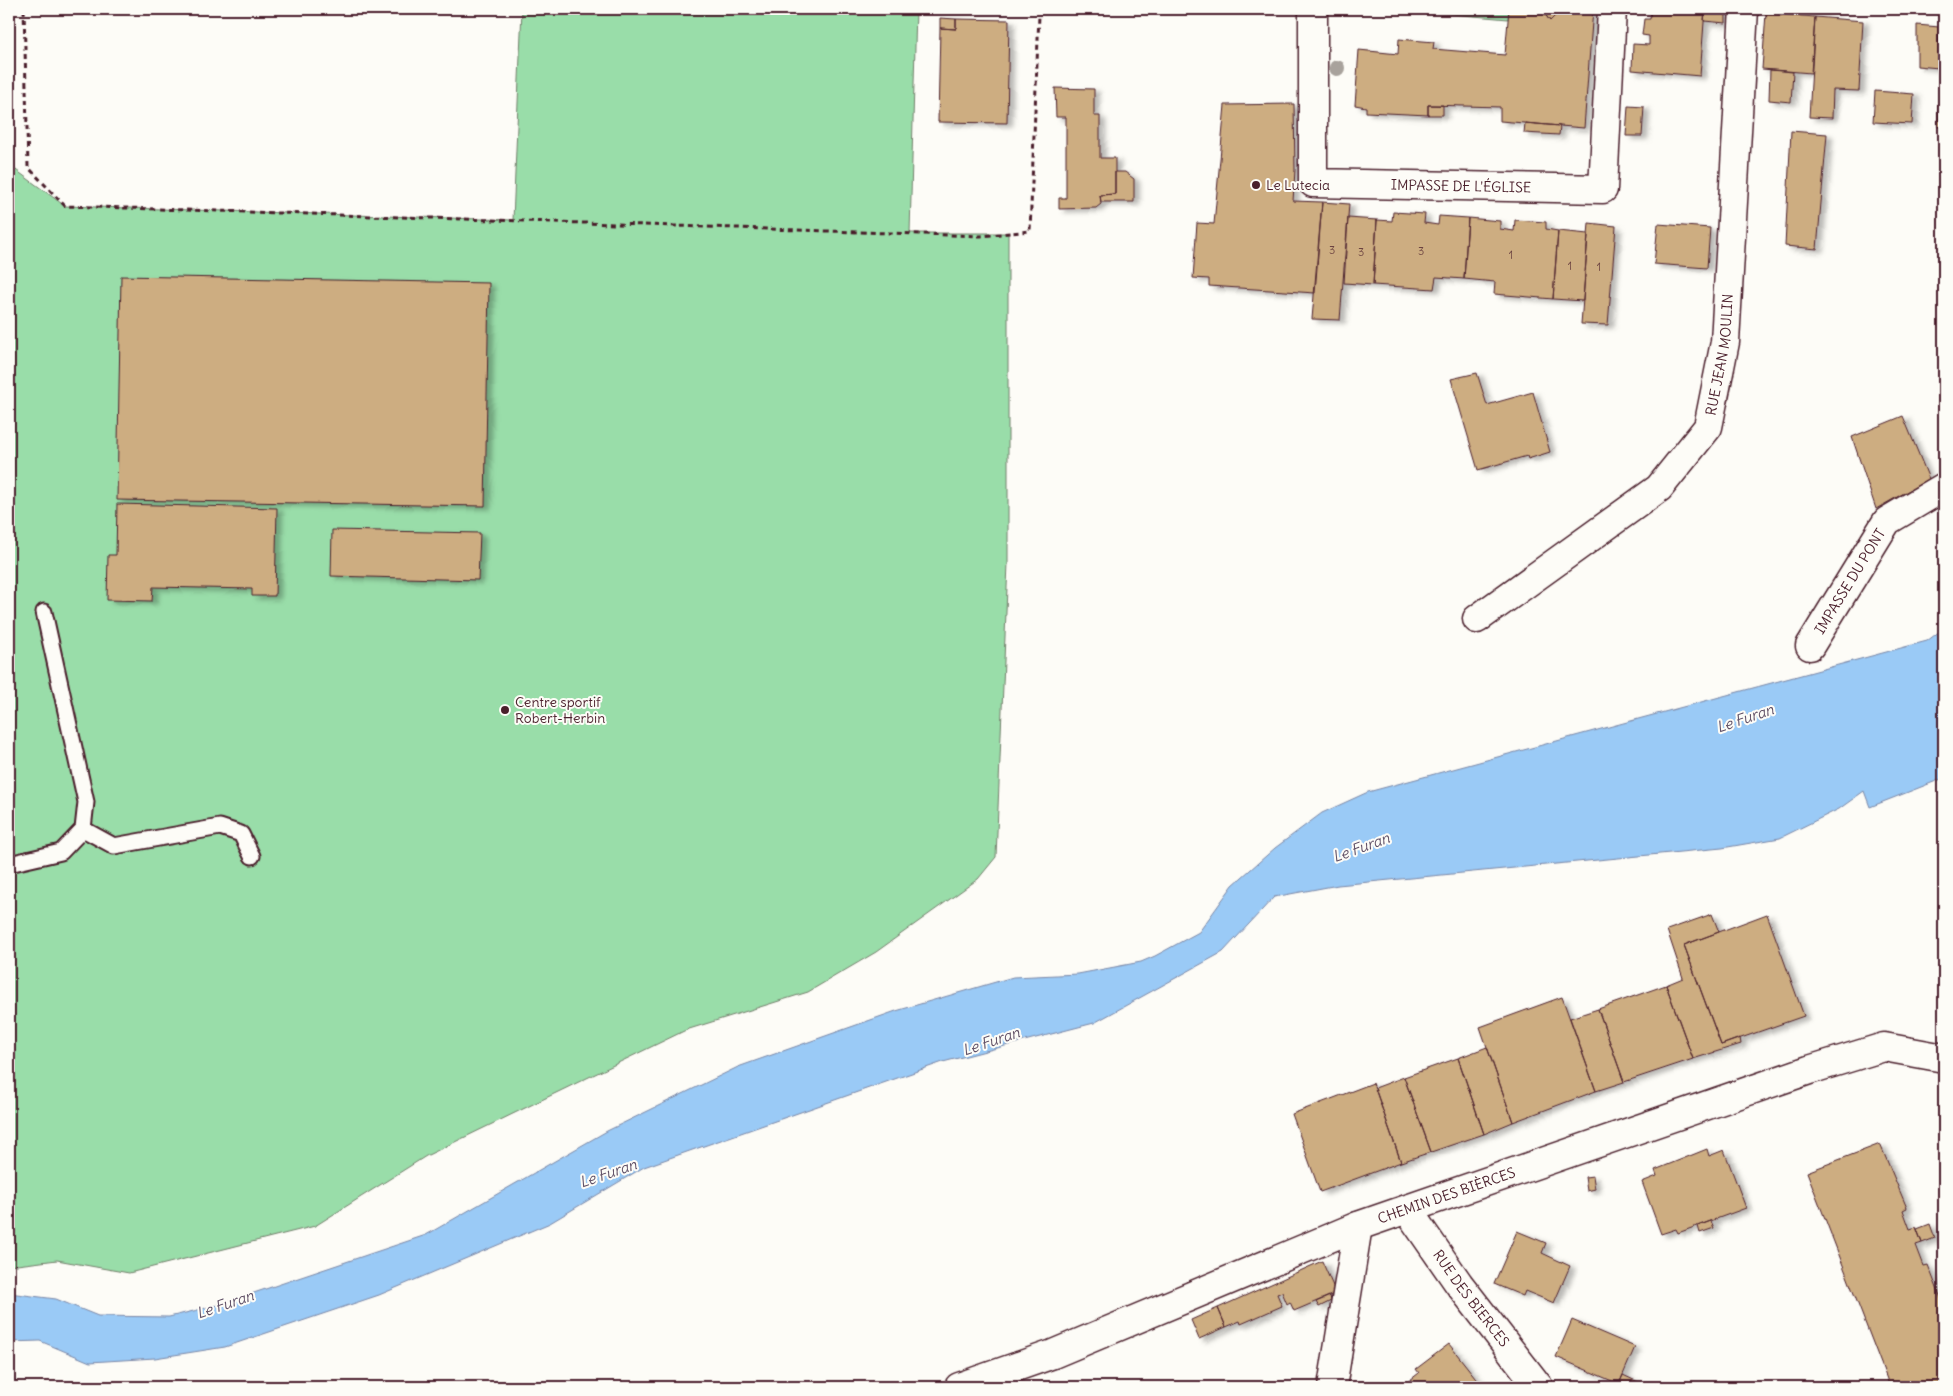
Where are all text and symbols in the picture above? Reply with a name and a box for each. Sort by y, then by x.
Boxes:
place label: Le Lutecia [1266,176,1330,194]
street label: IMPASSE DE L'ÉGLISE [1391,176,1531,197]
marker: Le Lutecia [1250,179,1262,191]
house number: 3 [1329,243,1335,257]
house number: 3 [1418,244,1424,258]
house number: 3 [1358,245,1364,259]
house number: 1 [1509,248,1513,262]
house number: 1 [1568,259,1572,273]
house number: 1 [1597,260,1601,274]
street label: RUE JEAN MOULIN [1702,293,1737,417]
street label: IMPASSE DU PONT [1811,525,1889,637]
place label: Centre sportif Robert-Herbin [515,693,605,727]
water label: Le Furan [1714,699,1776,737]
marker: Centre sportif Robert-Herbin [499,704,511,716]
water label: Le Furan [1330,828,1392,866]
water label: Le Furan [960,1022,1022,1060]
water label: Le Furan [577,1154,639,1192]
street label: CHEMIN DES BIÈRCES [1375,1163,1518,1228]
street label: RUE DES BIERCES [1429,1246,1513,1350]
water label: Le Furan [194,1285,256,1323]

